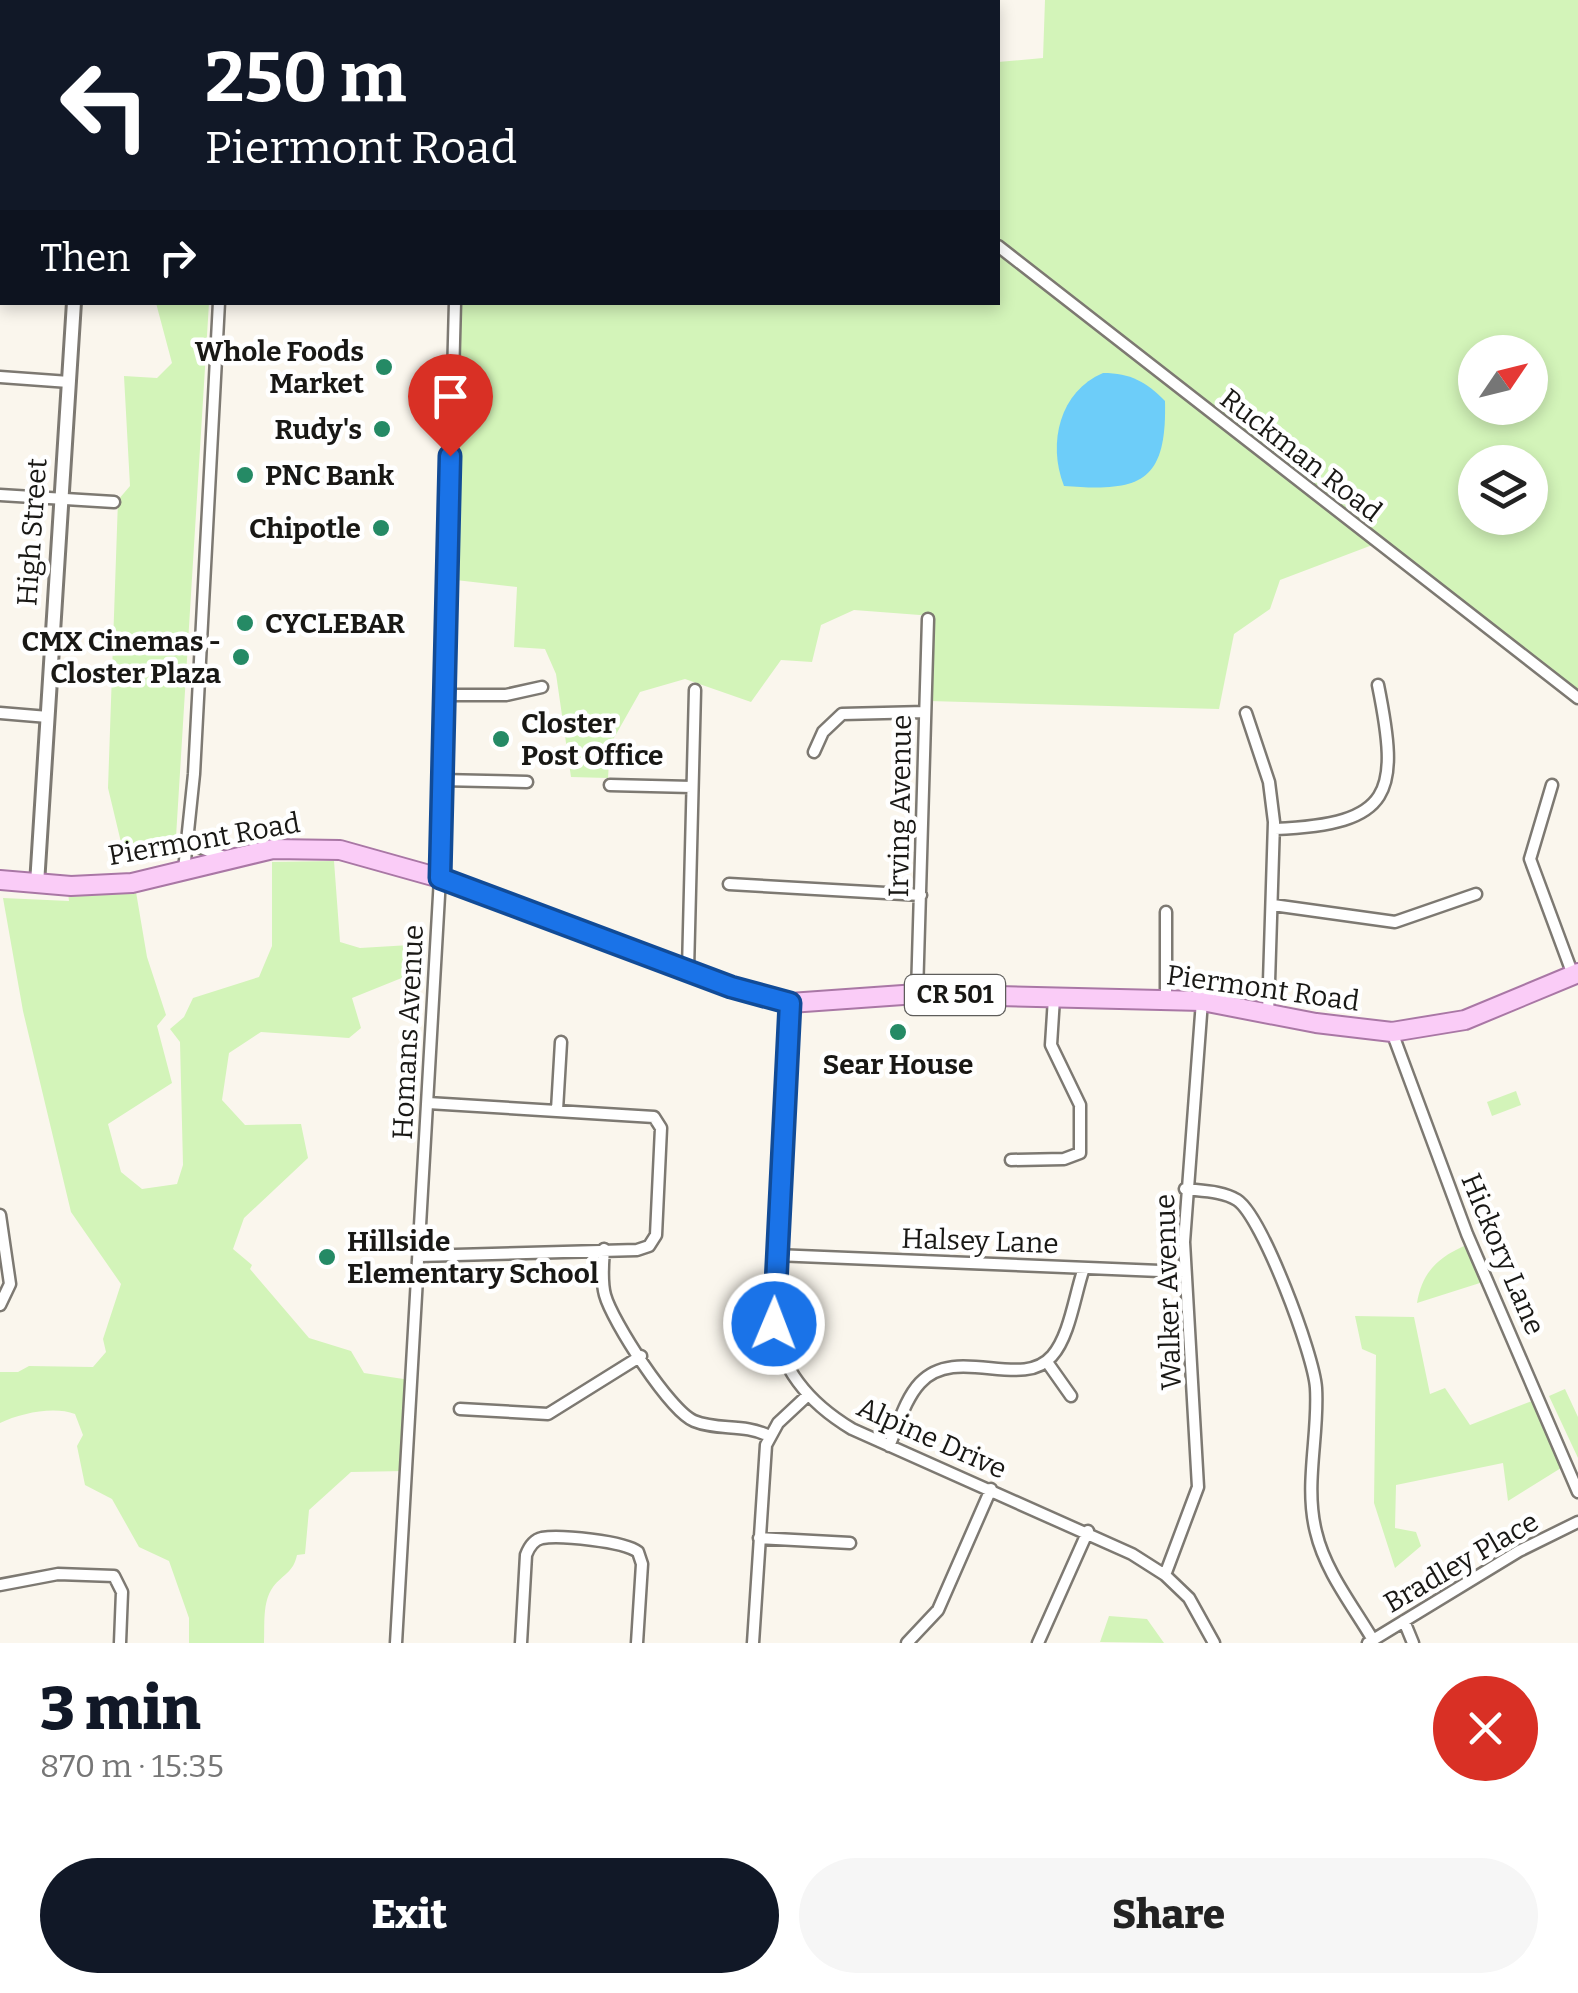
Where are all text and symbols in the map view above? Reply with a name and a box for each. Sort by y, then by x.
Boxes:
text: 250 m [205,36,407,120]
icon: left [40,40,170,170]
text: Piermont Road [205,121,517,175]
icon: right [150,230,205,285]
text: Then [40,235,130,281]
place label: Whole Foods Market [195,335,364,400]
north arrow [1458,335,1548,425]
map controls [1458,335,1548,535]
pin [408,354,493,457]
marker: Whole Foods Market [373,356,395,378]
icon: arrive [423,369,478,424]
street label: Ruckman Road [1214,382,1388,528]
place label: Rudy's [275,413,362,446]
marker: Rudy's [371,418,393,440]
button: layers [1458,445,1548,535]
street label: High Street [10,457,54,607]
place label: PNC Bank [265,459,394,492]
marker: PNC Bank [234,464,256,486]
place label: Chipotle [249,512,361,545]
marker: Chipotle [370,517,392,539]
place label: CYCLEBAR [265,607,405,640]
marker: CYCLEBAR [234,612,256,634]
place label: CMX Cinemas - Closter Plaza [21,625,221,690]
marker: CMX Cinemas - Closter Plaza [230,646,252,668]
place label: Closter Post Office [521,707,664,772]
street label: Irving Avenue [882,714,918,898]
marker: Closter Post Office [490,728,512,750]
street label: Piermont Road [106,806,302,872]
street label: Homans Avenue [386,924,430,1140]
street label: Piermont Road [1165,958,1361,1018]
road number: CR 501 [905,975,1005,1015]
marker: Sear House [887,1021,909,1043]
place label: Sear House [823,1048,973,1081]
street label: Hickory Lane [1454,1168,1552,1340]
street label: Walker Avenue [1148,1193,1188,1391]
street label: Halsey Lane [901,1222,1059,1260]
place label: Hillside Elementary School [347,1225,599,1290]
marker: Hillside Elementary School [316,1246,338,1268]
position arrow [722,1272,826,1376]
street label: Alpine Drive [852,1390,1012,1486]
street label: Bradley Place [1378,1505,1544,1619]
text: 3 min [40,1673,201,1745]
button: close [1433,1676,1538,1781]
text: 870 m · 15:35 [40,1747,224,1785]
button: Exit [40,1858,779,1973]
button: Share [799,1858,1538,1973]

